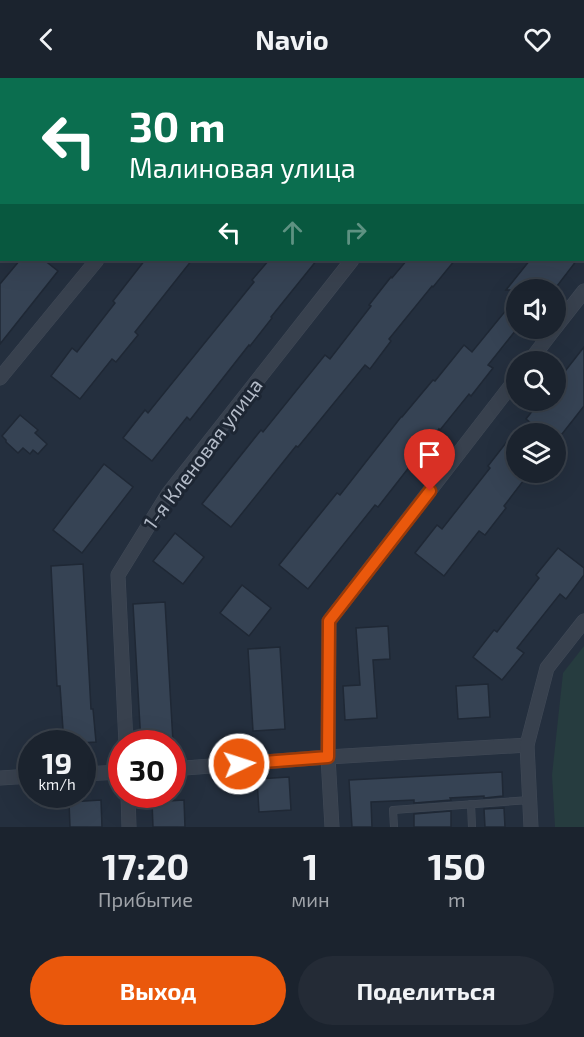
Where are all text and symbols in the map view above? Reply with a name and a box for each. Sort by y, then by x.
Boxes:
icon: back [30,23,63,56]
text: Navio [255,23,329,55]
icon: heart [521,23,554,56]
text: 30 m [129,100,225,150]
icon: left [30,102,108,180]
text: Малиновая улица [129,151,356,183]
icon: left [213,216,246,249]
icon: ahead [276,216,309,249]
icon: right [339,216,372,249]
map controls [506,279,566,483]
button: sound [506,279,566,339]
button: search [506,351,566,411]
street label: 1-я Кленовая улица [138,373,268,534]
button: layers [506,423,566,483]
pin [404,429,455,491]
icon: arrive [413,438,446,471]
speed limit sign: 30 [108,730,186,808]
position arrow [207,732,271,796]
text: 19 [42,744,72,780]
text: km/h [38,775,76,793]
text: 17:20 [102,844,189,887]
text: 1 [303,844,318,887]
text: 150 [428,844,486,887]
text: Прибытие [98,887,193,911]
text: мин [291,887,330,911]
text: m [448,887,466,911]
button: Выход [30,956,286,1025]
button: Поделиться [298,956,554,1025]

